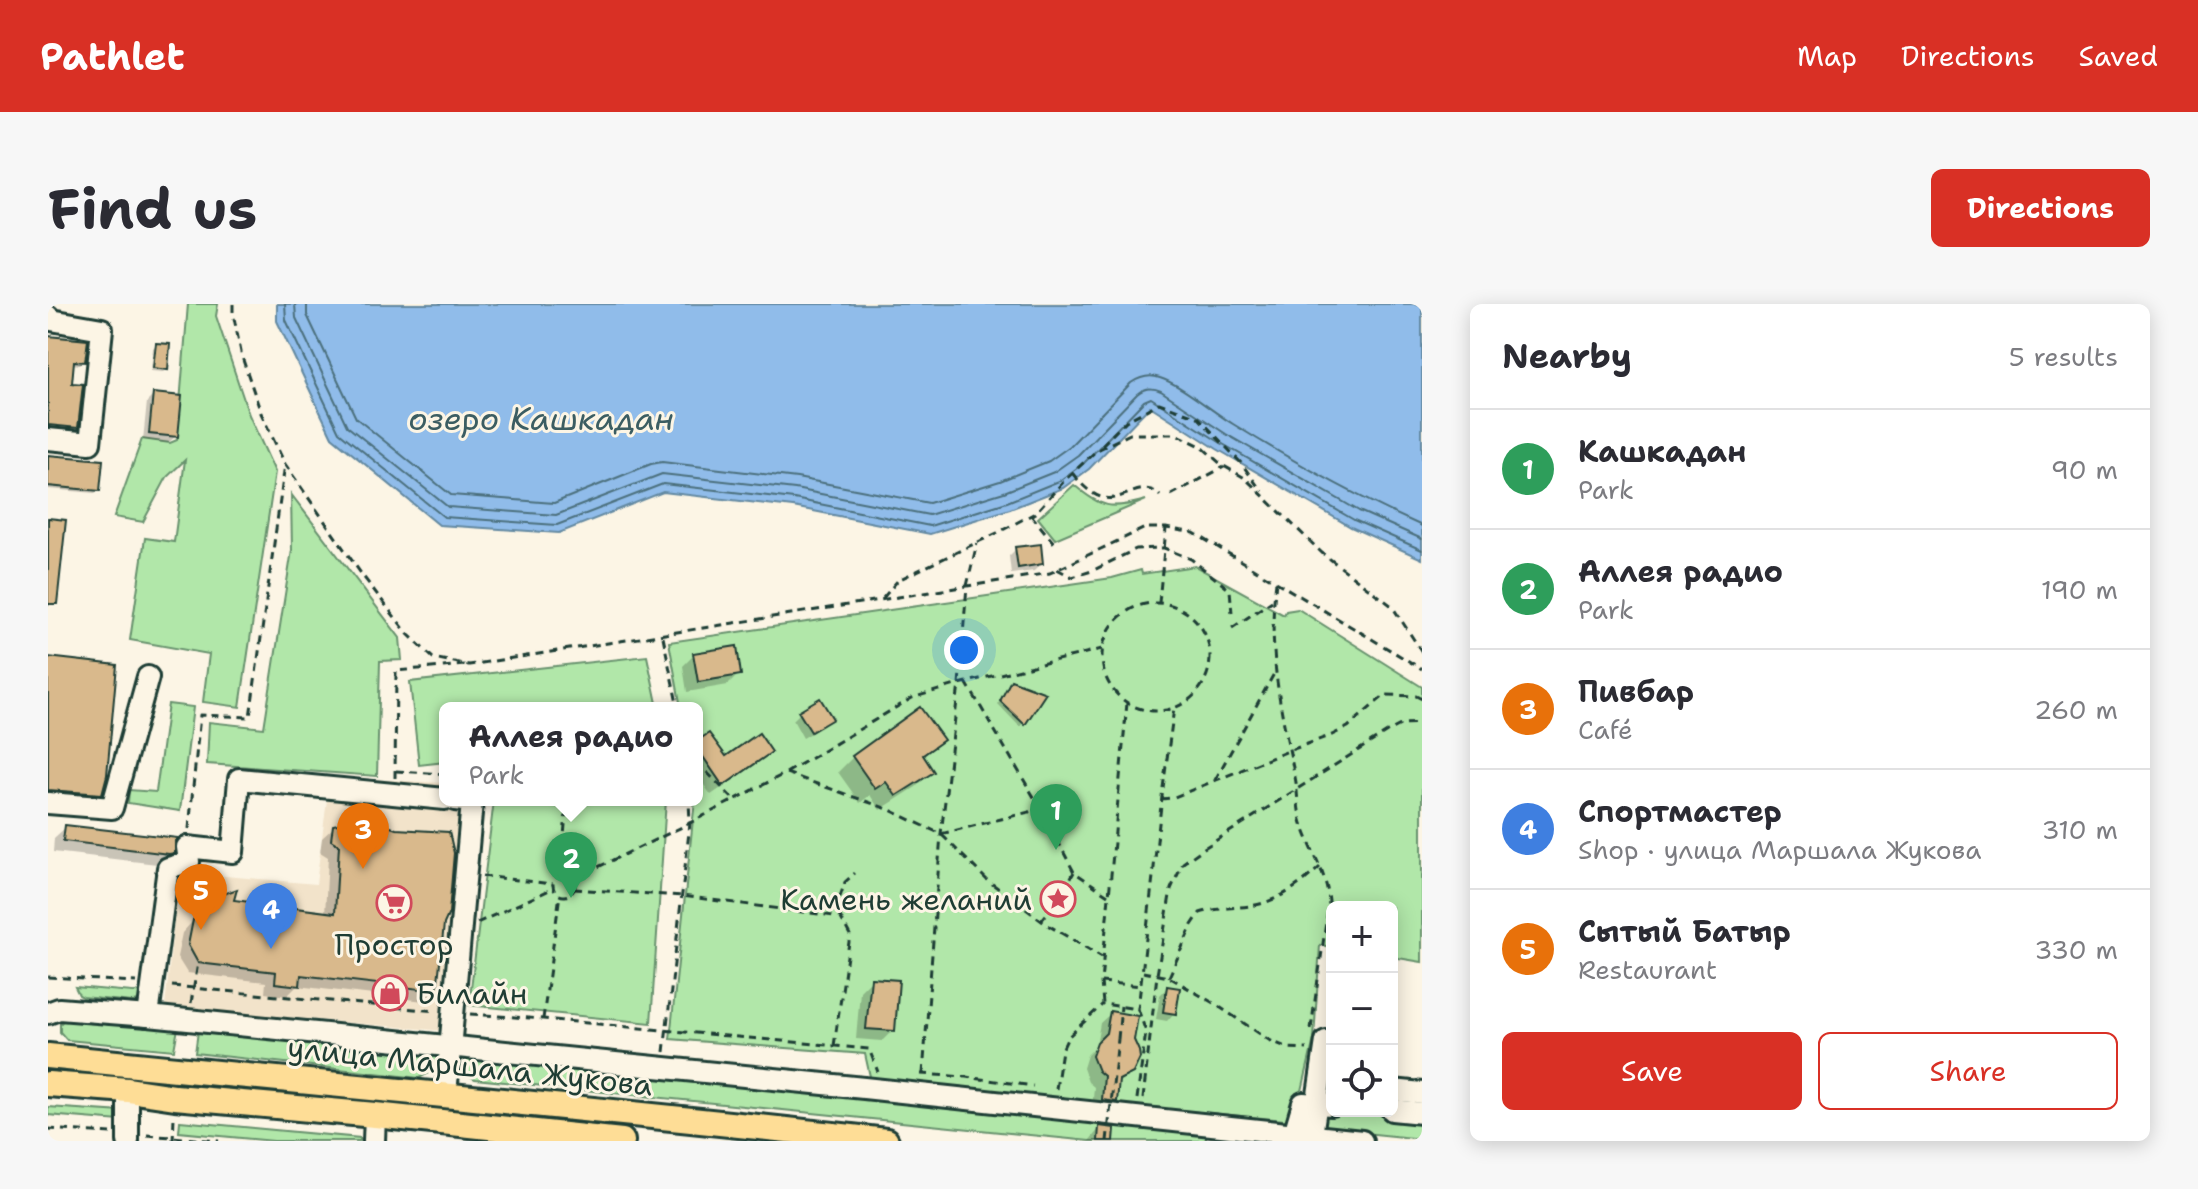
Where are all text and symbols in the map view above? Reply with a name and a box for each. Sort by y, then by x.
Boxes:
text: Pathlet [40,31,185,82]
text: Map [1797,37,1857,75]
text: Directions [1901,37,2035,75]
text: Saved [2079,37,2158,75]
button: Directions [1931,169,2150,247]
text: Find us [48,171,257,246]
text: Nearby [1502,333,1632,379]
text: 5 results [2009,339,2118,374]
water label: озеро Кашкадан [408,397,674,440]
text: Кашкадан [1578,431,1747,472]
text: 1 [1522,452,1534,487]
text: 90 m [2051,452,2118,487]
text: Park [1578,472,1634,507]
text: Аллея радио [1578,551,1783,592]
text: 2 [1519,572,1537,607]
text: 190 m [2041,572,2118,607]
text: Park [1578,592,1634,627]
your location [944,630,984,670]
text: Пивбар [1578,671,1694,712]
text: 3 [1519,692,1537,727]
text: 260 m [2034,692,2118,727]
popup [439,702,703,806]
text: Café [1578,712,1633,747]
text: Аллея радио [469,716,673,757]
text: Park [469,757,524,792]
pin: 1 [1030,784,1082,850]
text: Спортмастер [1578,791,1782,832]
pin: 3 [337,803,389,869]
text: 4 [1519,812,1537,847]
text: 310 m [2042,812,2118,847]
pin: 2 [545,832,597,898]
text: Shop · улица Маршала Жукова [1578,832,1982,867]
pin: 5 [175,864,227,930]
place label: Камень желаний [780,879,1032,920]
place icon: Камень желаний [1039,880,1077,918]
pin: 4 [245,883,297,949]
supermarket icon: Простор [375,884,413,922]
map controls [1326,901,1398,1117]
button: + [1326,901,1398,973]
text: Сытый Батыр [1578,911,1791,952]
place label: Простор [334,924,454,965]
text: 5 [1520,932,1536,967]
text: 330 m [2034,932,2118,967]
text: Restaurant [1578,952,1717,987]
place label: Билайн [416,973,527,1014]
button: − [1326,973,1398,1045]
shop icon: Билайн [371,974,409,1012]
street label: улица Маршала Жукова [285,1026,655,1106]
button: Save [1502,1032,1802,1110]
button: Share [1818,1032,2118,1110]
button: locate [1326,1045,1398,1117]

